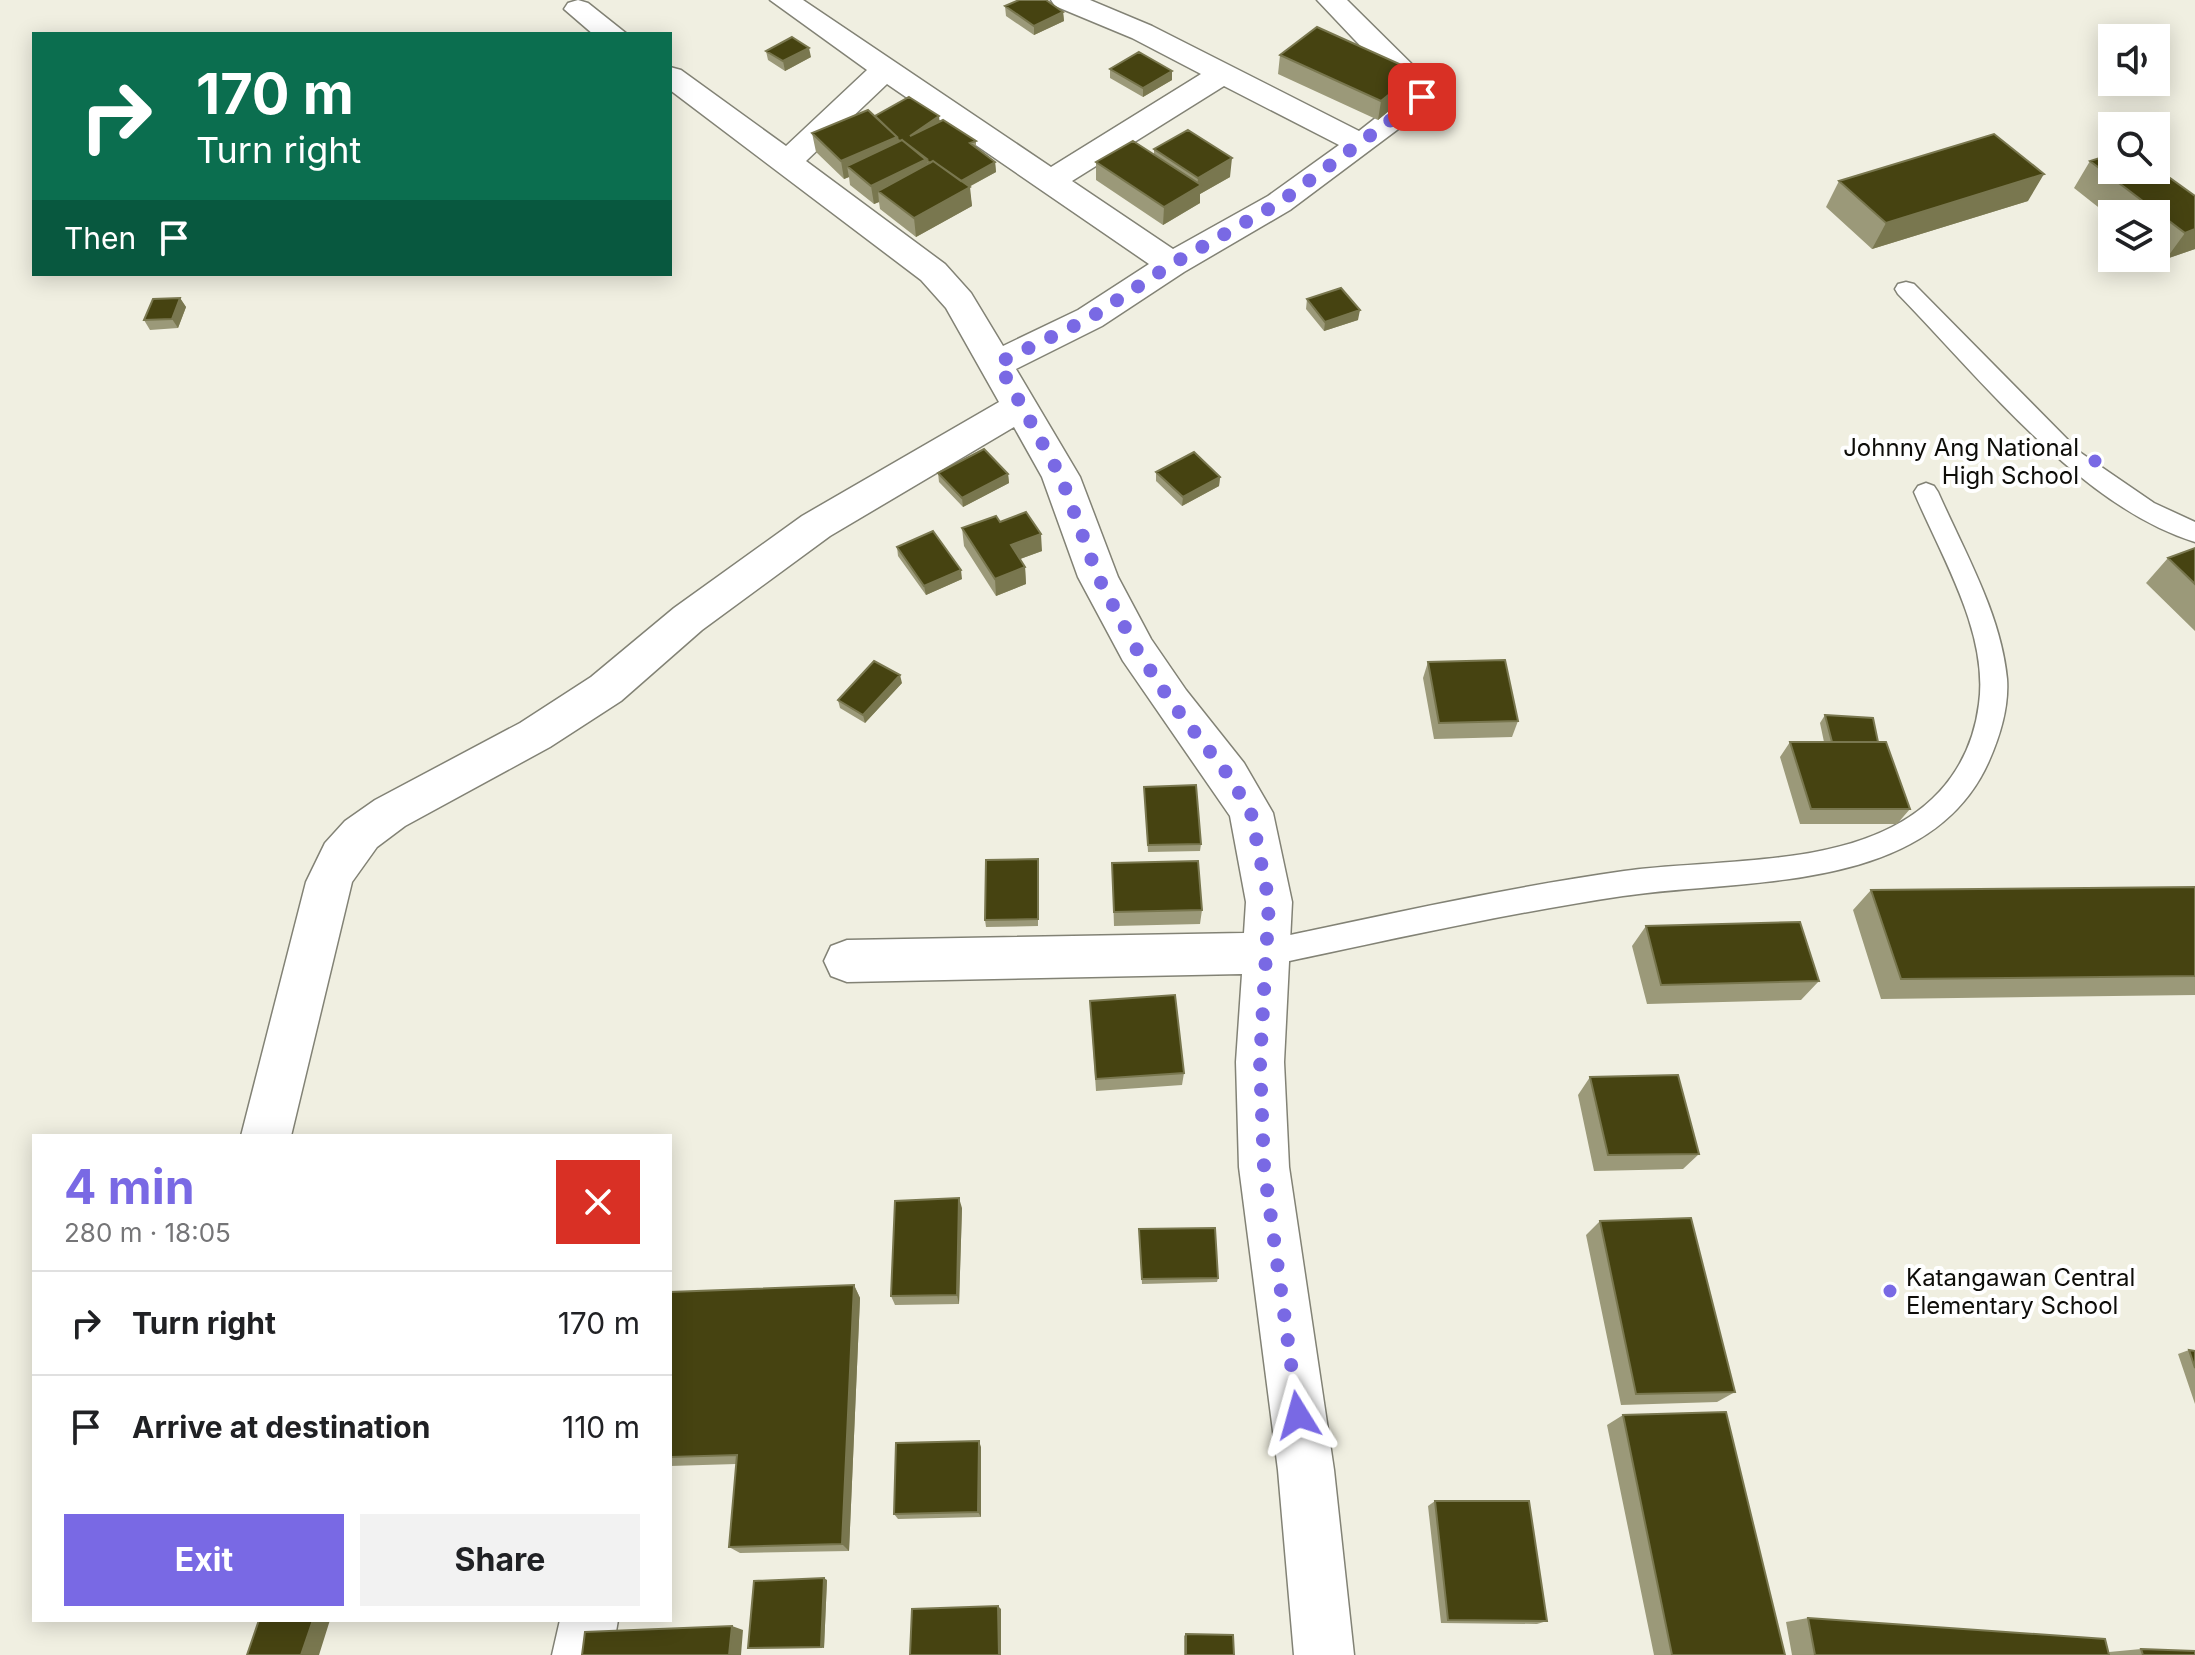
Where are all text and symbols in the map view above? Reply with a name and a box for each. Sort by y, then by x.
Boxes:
map controls [2098,24,2170,272]
button: sound [2098,24,2170,96]
text: 170 m [196,60,354,128]
pin [1388,63,1456,131]
icon: right [64,64,168,168]
icon: arrive [1400,75,1444,119]
button: search [2098,112,2170,184]
text: Turn right [196,128,361,172]
button: layers [2098,200,2170,272]
icon: arrive [152,216,196,260]
text: Then [64,220,136,256]
place label: Johnny Ang National High School [1843,433,2079,490]
marker: Johnny Ang National High School [2086,452,2104,470]
text: 4 min [64,1157,195,1216]
button: close [556,1160,640,1244]
text: 280 m · 18:05 [64,1217,231,1248]
place label: Katangawan Central Elementary School [1906,1263,2135,1320]
marker: Katangawan Central Elementary School [1881,1282,1899,1300]
icon: right [64,1301,108,1345]
text: Turn right [132,1305,276,1341]
text: 170 m [558,1305,640,1341]
position arrow [1256,1373,1340,1457]
icon: arrive [64,1405,108,1449]
text: Arrive at destination [132,1409,430,1445]
text: 110 m [562,1409,640,1445]
button: Exit [64,1514,344,1606]
button: Share [360,1514,640,1606]

